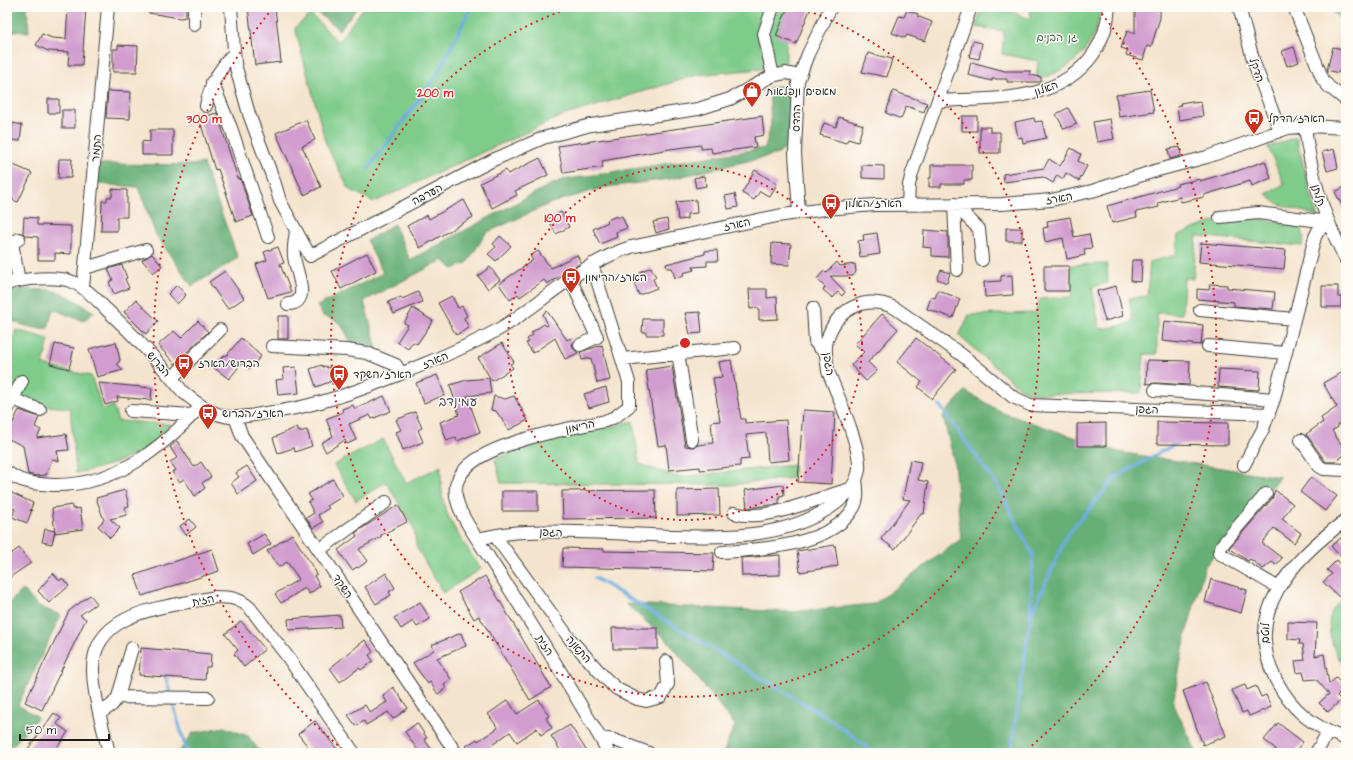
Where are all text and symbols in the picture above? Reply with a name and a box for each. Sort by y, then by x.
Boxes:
park label: גן הבנים [1036,30,1078,45]
street label: הדקל [1245,56,1268,84]
street label: האלון [1032,77,1060,100]
shop icon: מאפים ונפלאות [741,80,763,108]
place label: מאפים ונפלאות [765,84,836,99]
text: 200 m [416,85,454,102]
street label: ההדס [789,104,804,132]
bus stop icon: הארז/הדקל [1243,107,1265,135]
text: 300 m [185,111,222,128]
place label: הארז/הדקל [1268,111,1325,126]
street label: התמר [88,133,105,163]
street label: הערבה [409,180,445,209]
street label: תלתן [1308,182,1329,208]
street label: הארז [1044,189,1074,208]
bus stop icon: הארז/האלון [820,192,842,220]
place label: הארז/האלון [845,196,902,211]
text: 100 m [545,210,576,227]
street label: הארז [722,214,752,235]
bus stop icon: הארז/הרימון [560,266,582,294]
place label: הארז/הרימון [585,270,647,285]
centre of rings [678,336,692,350]
street label: הברוש [143,348,174,380]
street label: הארז [420,348,451,373]
street label: הגפן [819,351,838,377]
bus stop icon: הברוש/הארז [173,352,195,380]
place label: הברוש/הארז [198,356,260,371]
bus stop icon: הארז/השקד [328,363,350,391]
place label: הארז/השקד [353,367,412,382]
district label: עמינדב [439,393,478,411]
bus stop icon: הארז/הברוש [197,402,219,430]
street label: הגפן [1135,402,1159,417]
place label: הארז/הברוש [222,406,284,421]
street label: הרימון [564,416,596,437]
street label: הגפן [539,525,563,540]
street label: השקד [329,571,356,601]
street label: הזית [190,591,215,610]
street label: לוטם [1258,622,1273,643]
street label: הזית [532,631,557,659]
street label: התאנה [563,632,595,666]
scale bar [20,716,109,742]
text: 50 m [26,722,57,739]

